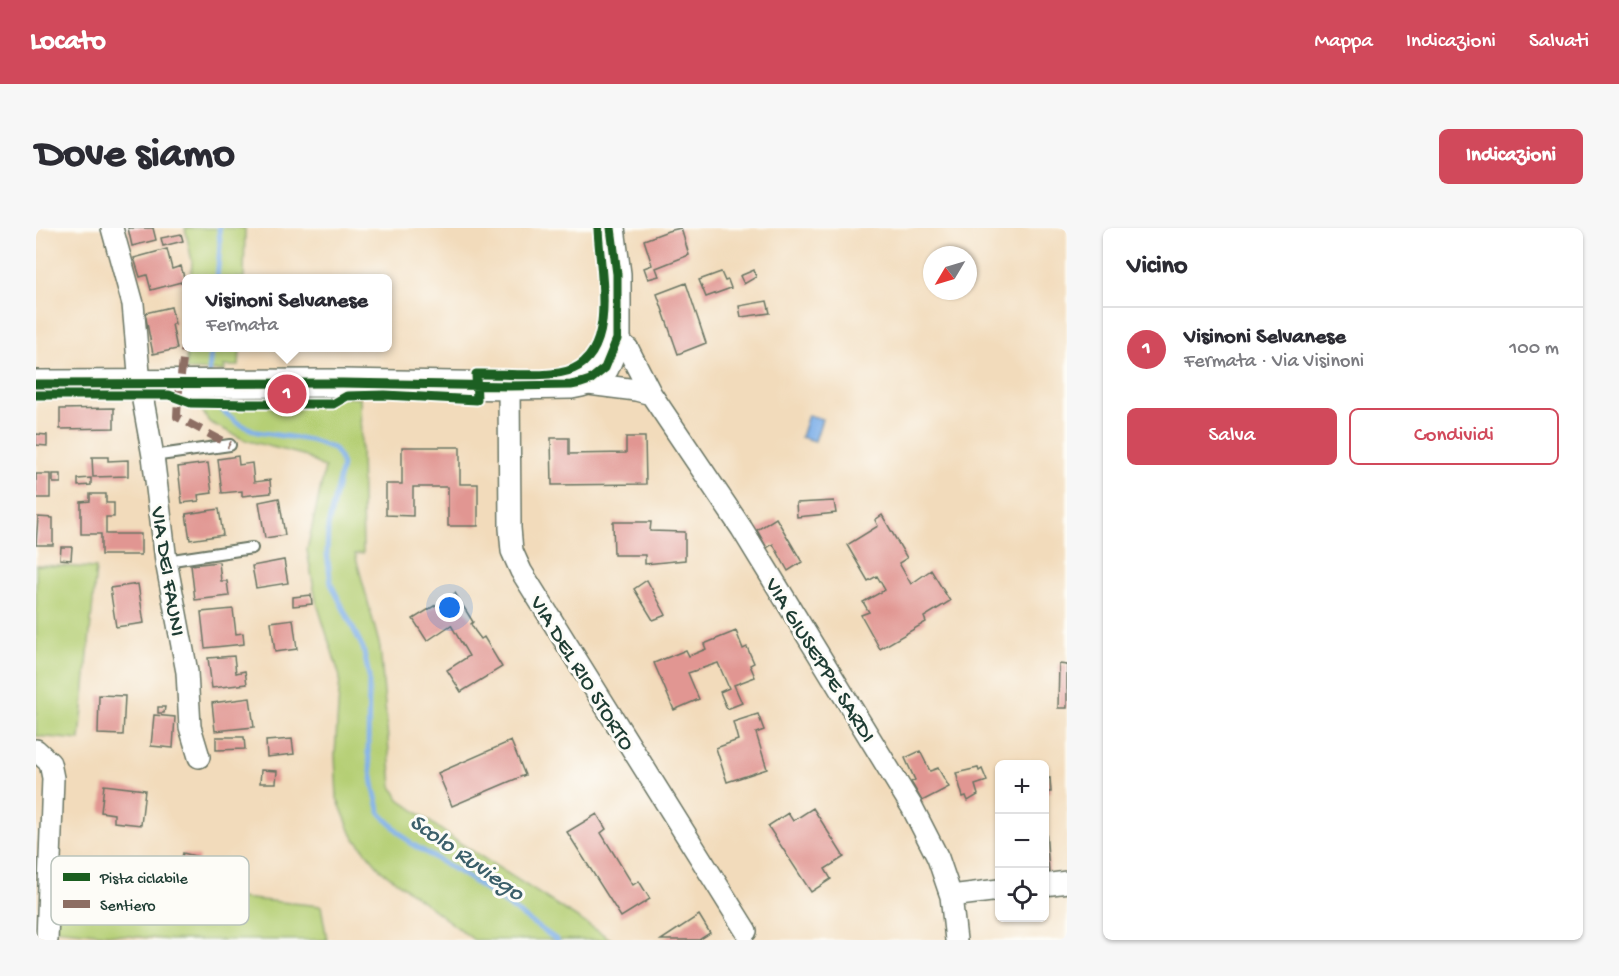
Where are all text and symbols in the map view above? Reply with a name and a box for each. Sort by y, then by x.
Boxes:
text: Locato [30,26,106,59]
text: Mappa [1314,30,1373,55]
text: Indicazioni [1406,30,1496,55]
text: Salvati [1529,30,1589,55]
button: Indicazioni [1439,129,1583,184]
text: Dove siamo [36,132,235,181]
north arrow [923,246,977,300]
text: Vicino [1127,252,1187,283]
popup [182,274,392,352]
text: Visinoni Selvanese [206,289,368,315]
text: Fermata [206,315,278,338]
text: Visinoni Selvanese [1184,325,1346,351]
text: 1 [1142,338,1151,361]
text: 100 m [1509,338,1559,361]
text: Fermata · Via Visinoni [1184,351,1364,374]
pin: 1 [268,372,306,416]
button: Salva [1127,408,1337,465]
button: Condividi [1349,408,1559,465]
street label: VIA DEI FAUNI [143,504,189,638]
street label: VIA GIUSEPPE SARDI [757,573,880,748]
street label: VIA DEL RIO STORTO [522,591,639,756]
your location [435,593,464,622]
map controls [995,760,1049,922]
button: + [995,760,1049,814]
water label: Scolo Ruviego [403,809,530,910]
button: − [995,814,1049,868]
legend [51,856,249,925]
button: locate [995,868,1049,922]
text: Pista ciclabile [99,871,189,890]
text: Sentiero [100,898,156,917]

